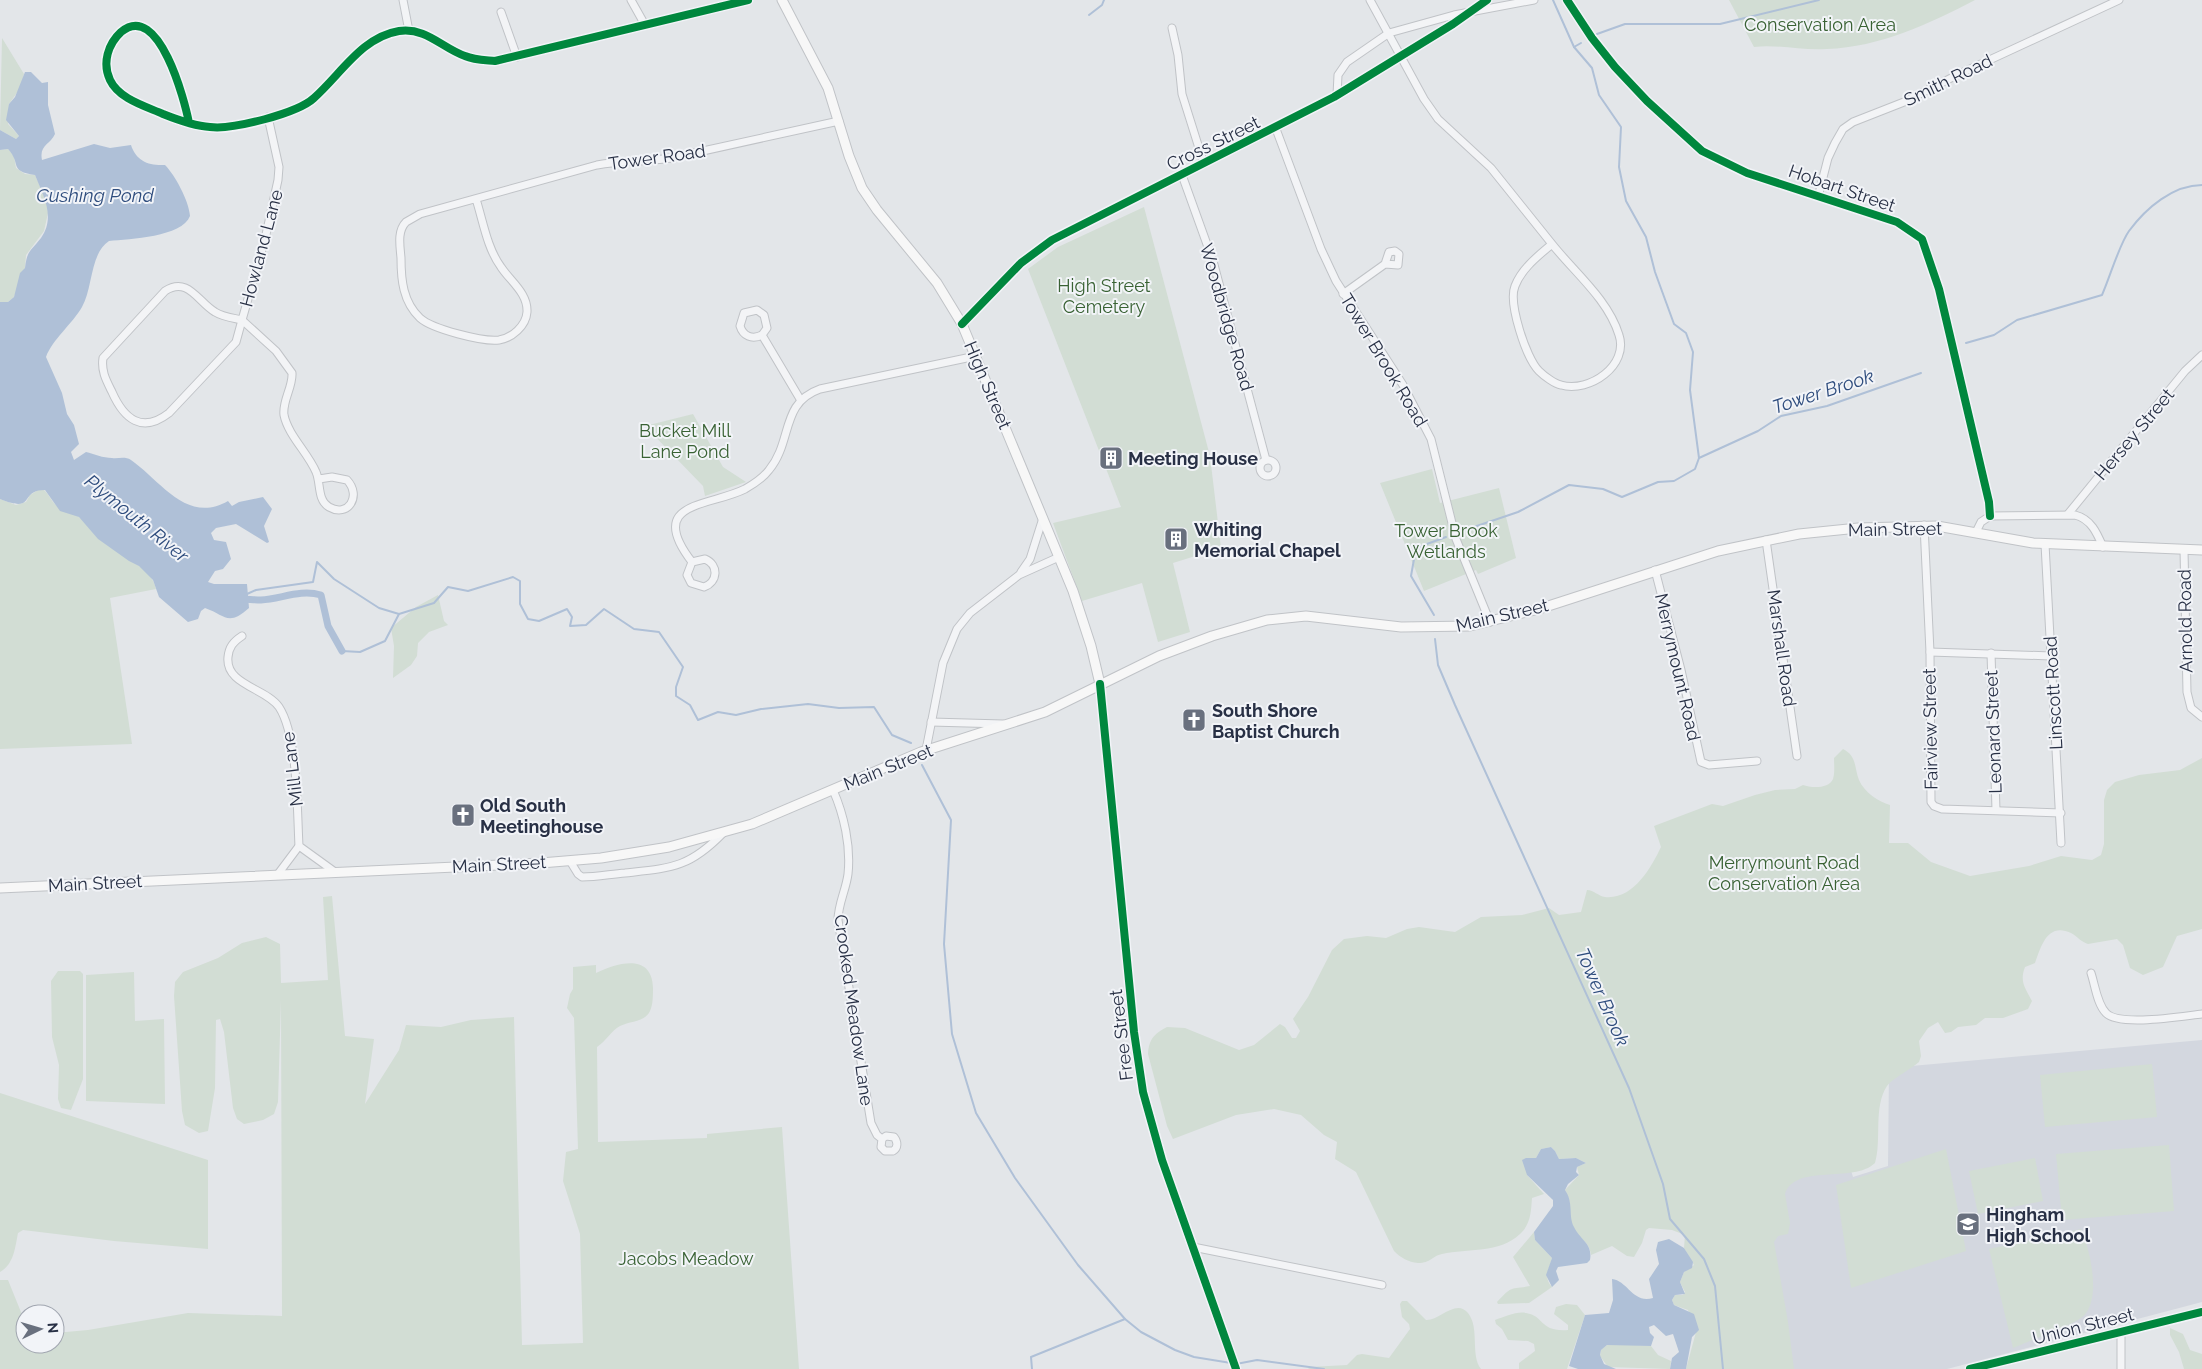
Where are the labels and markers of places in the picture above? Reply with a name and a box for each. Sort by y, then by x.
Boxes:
building icon: Meeting House [1098,445,1124,471]
place label: Meeting House [1128,448,1258,469]
place label: Whiting Memorial Chapel [1194,519,1341,561]
building icon: Whiting Memorial Chapel [1163,526,1189,552]
place label: South Shore Baptist Church [1212,700,1340,742]
church icon: South Shore Baptist Church [1181,707,1207,733]
place label: Old South Meetinghouse [480,795,603,837]
church icon: Old South Meetinghouse [450,802,476,828]
place label: Hingham High School [1986,1204,2090,1246]
school or university icon: Hingham High School [1955,1211,1981,1237]

